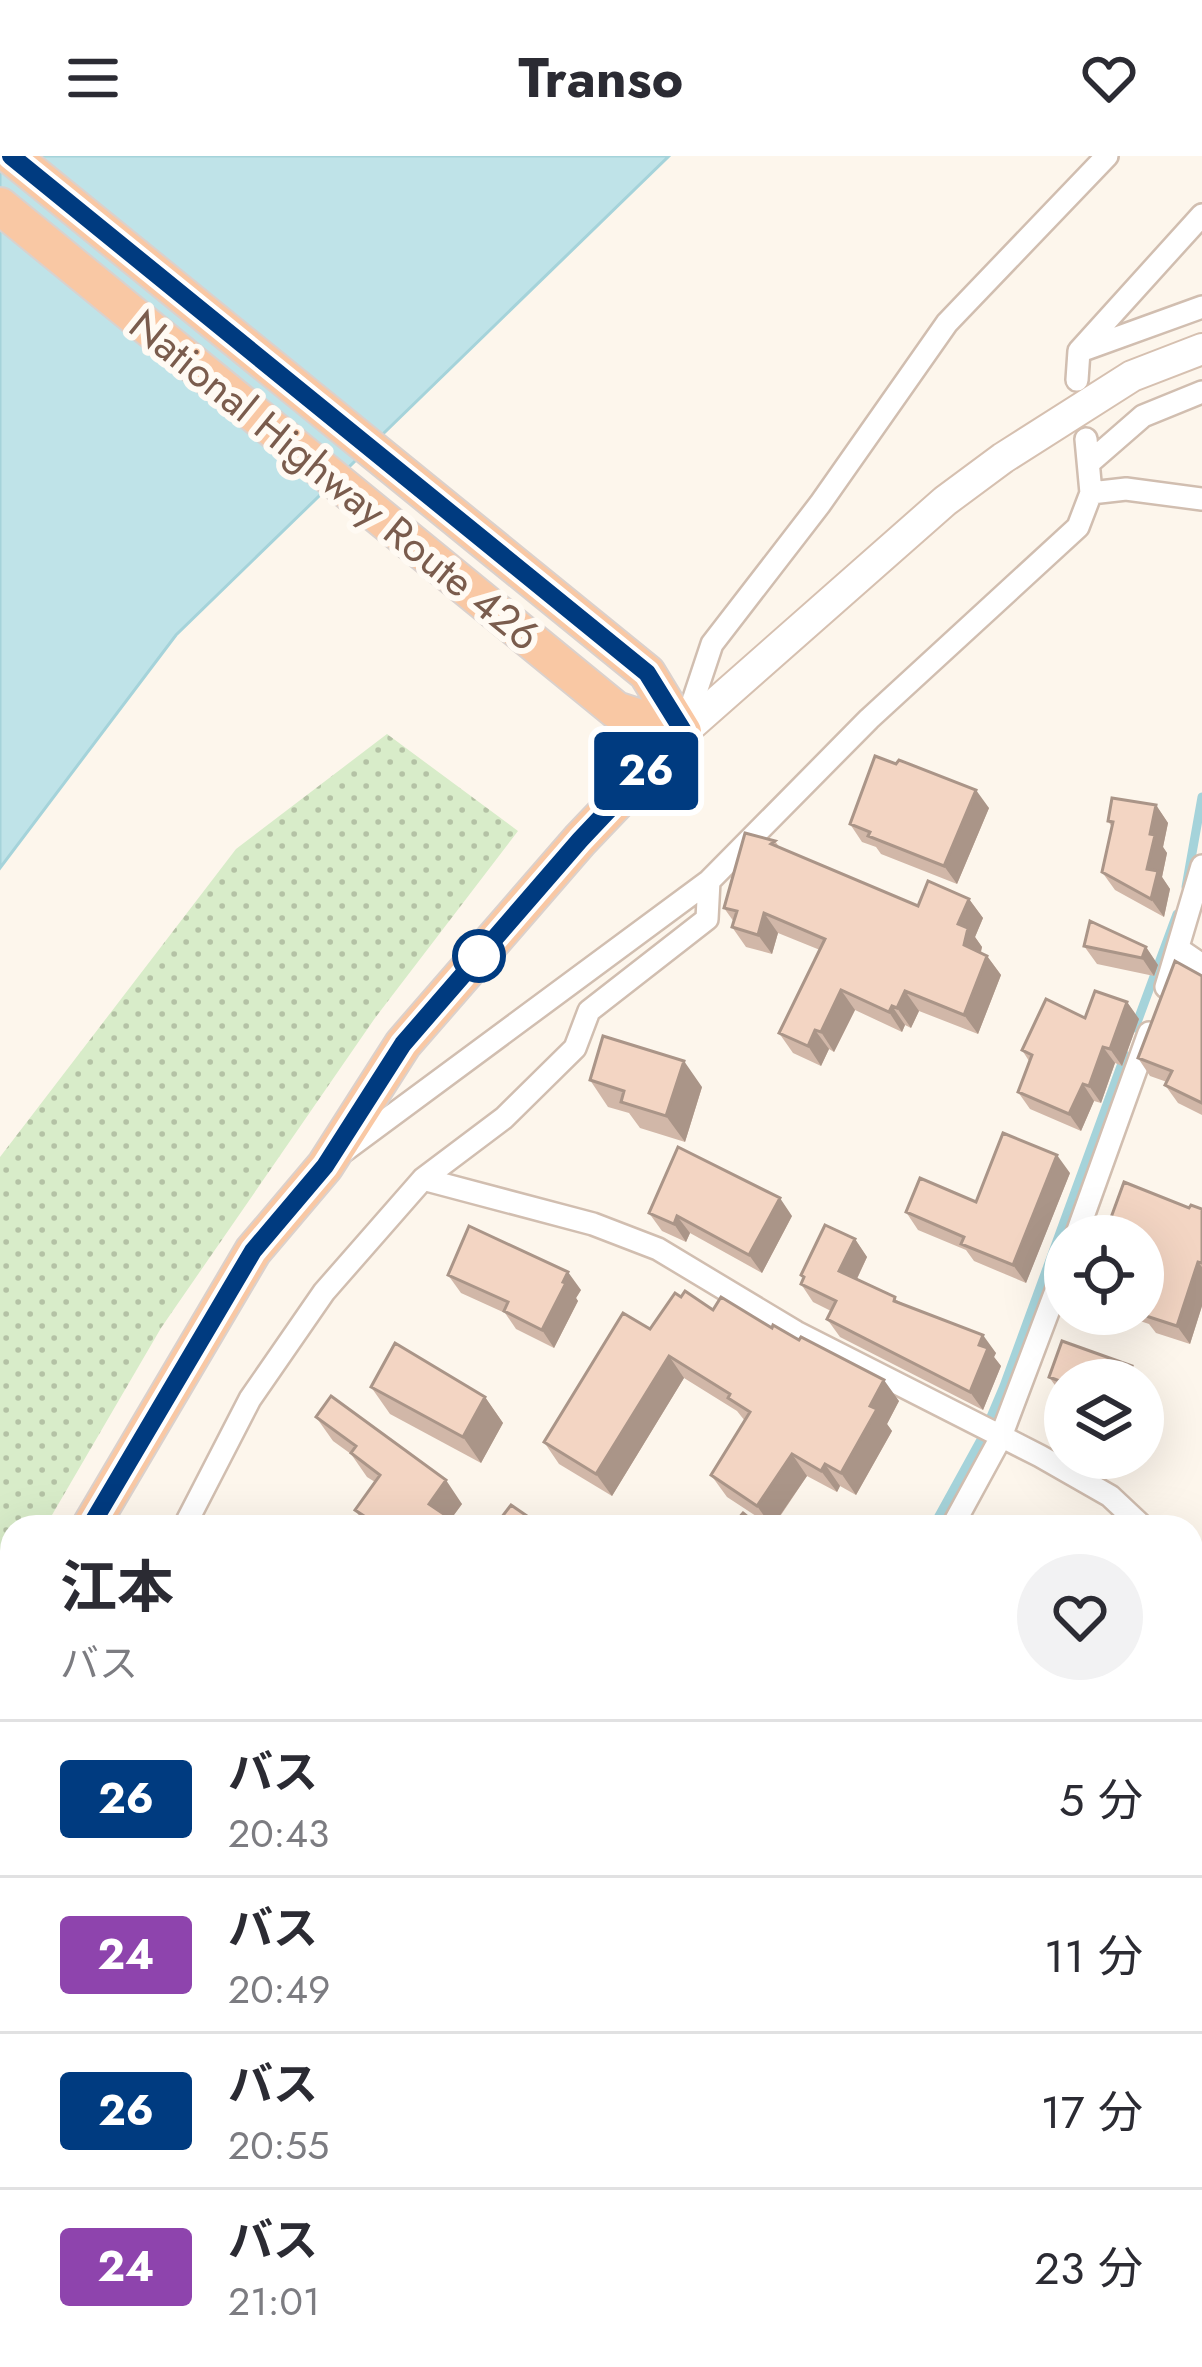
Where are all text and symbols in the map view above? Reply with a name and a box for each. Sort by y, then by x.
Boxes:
text: Transo [519,39,683,117]
icon: menu [60,45,126,111]
icon: heart [1076,45,1142,111]
street label: National Highway Route 426 [116,295,553,665]
line badge: 26 [592,732,700,810]
text: 26 [618,740,674,801]
unlabelled marker [454,931,504,981]
map controls [1044,1215,1164,1479]
button: locate [1044,1215,1164,1335]
button: layers [1044,1359,1164,1479]
text: 江本 [60,1546,174,1628]
button: heart [1017,1554,1143,1680]
text: バス [60,1635,138,1692]
text: バス [228,1740,318,1805]
text: 26 [98,1768,154,1829]
text: 5 分 [1059,1768,1143,1833]
text: 20:43 [228,1805,329,1862]
text: バス [228,1896,318,1961]
text: 24 [98,1924,154,1985]
text: 11 分 [1044,1924,1143,1989]
text: 20:49 [228,1961,331,2018]
text: バス [228,2052,318,2117]
text: 26 [98,2080,154,2141]
text: 17 分 [1041,2080,1143,2145]
text: 20:55 [228,2117,329,2174]
text: バス [228,2208,318,2273]
text: 24 [98,2236,154,2297]
text: 23 分 [1034,2236,1143,2301]
text: 21:01 [228,2273,320,2330]

